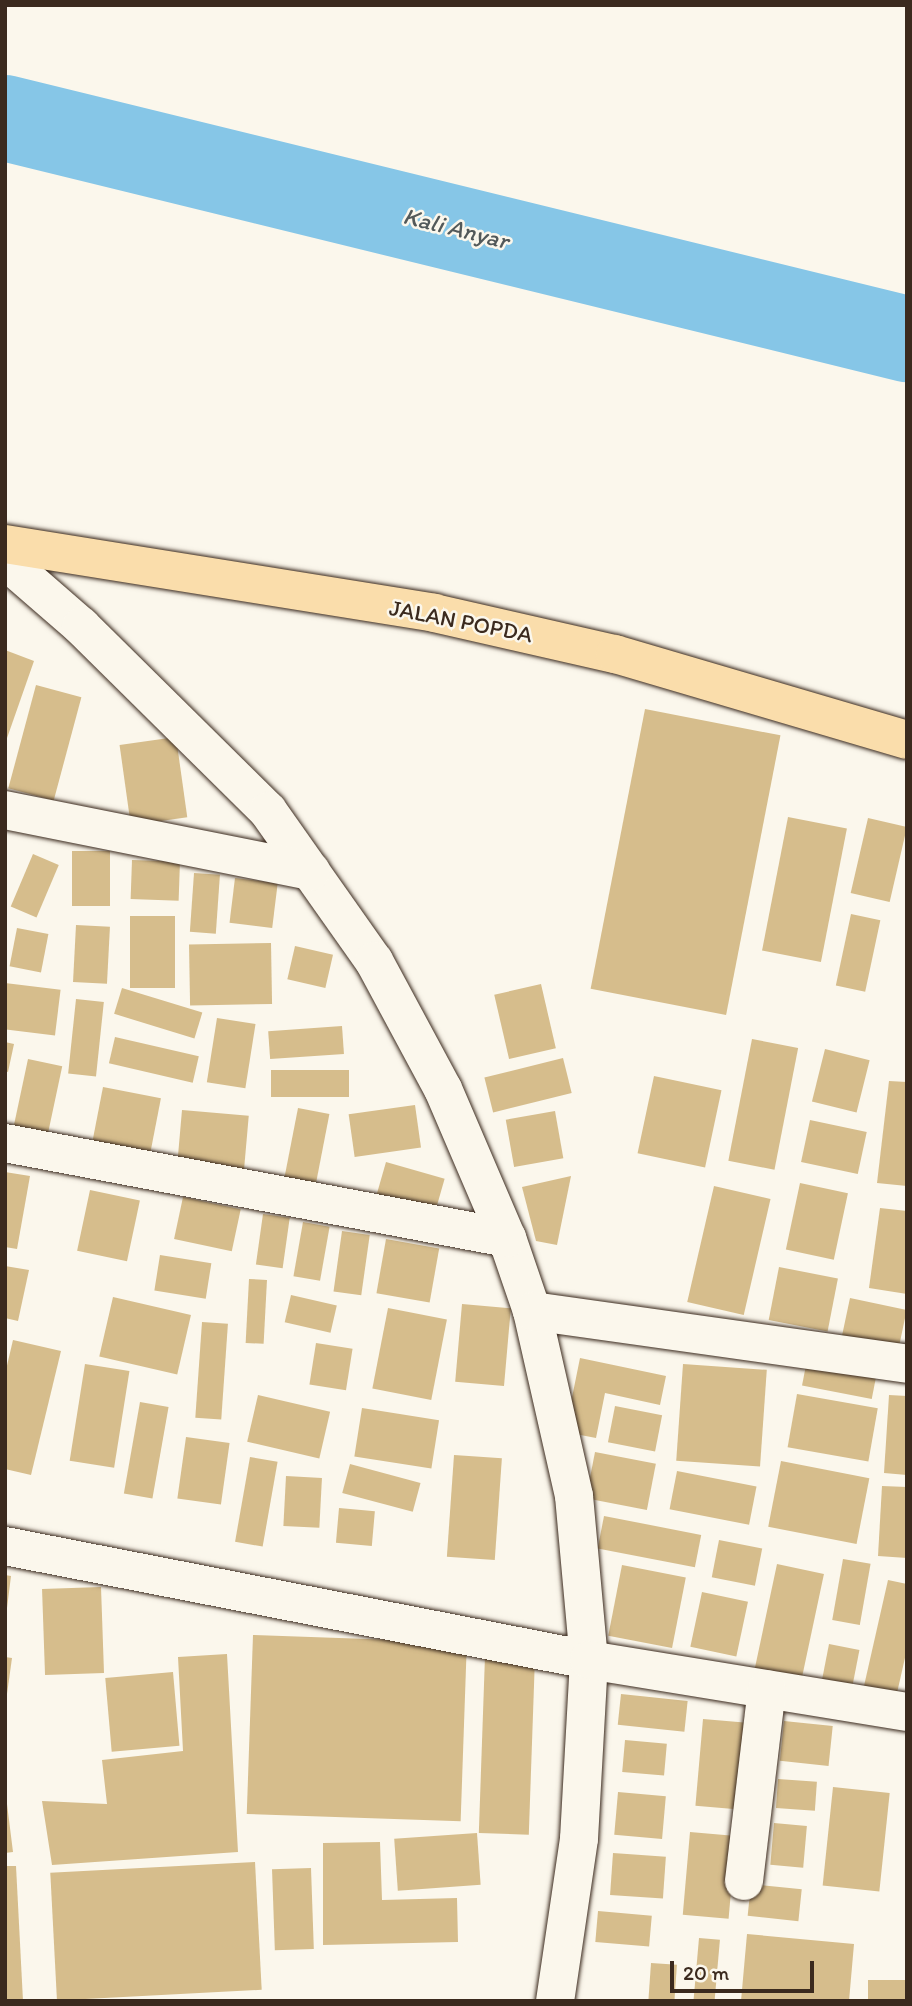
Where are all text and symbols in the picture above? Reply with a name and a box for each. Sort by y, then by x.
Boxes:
water label: Kali Anyar [400,201,512,255]
street label: JALAN POPDA [387,594,535,648]
scale bar [674,1946,818,1990]
text: 20 m [683,1960,729,1985]

